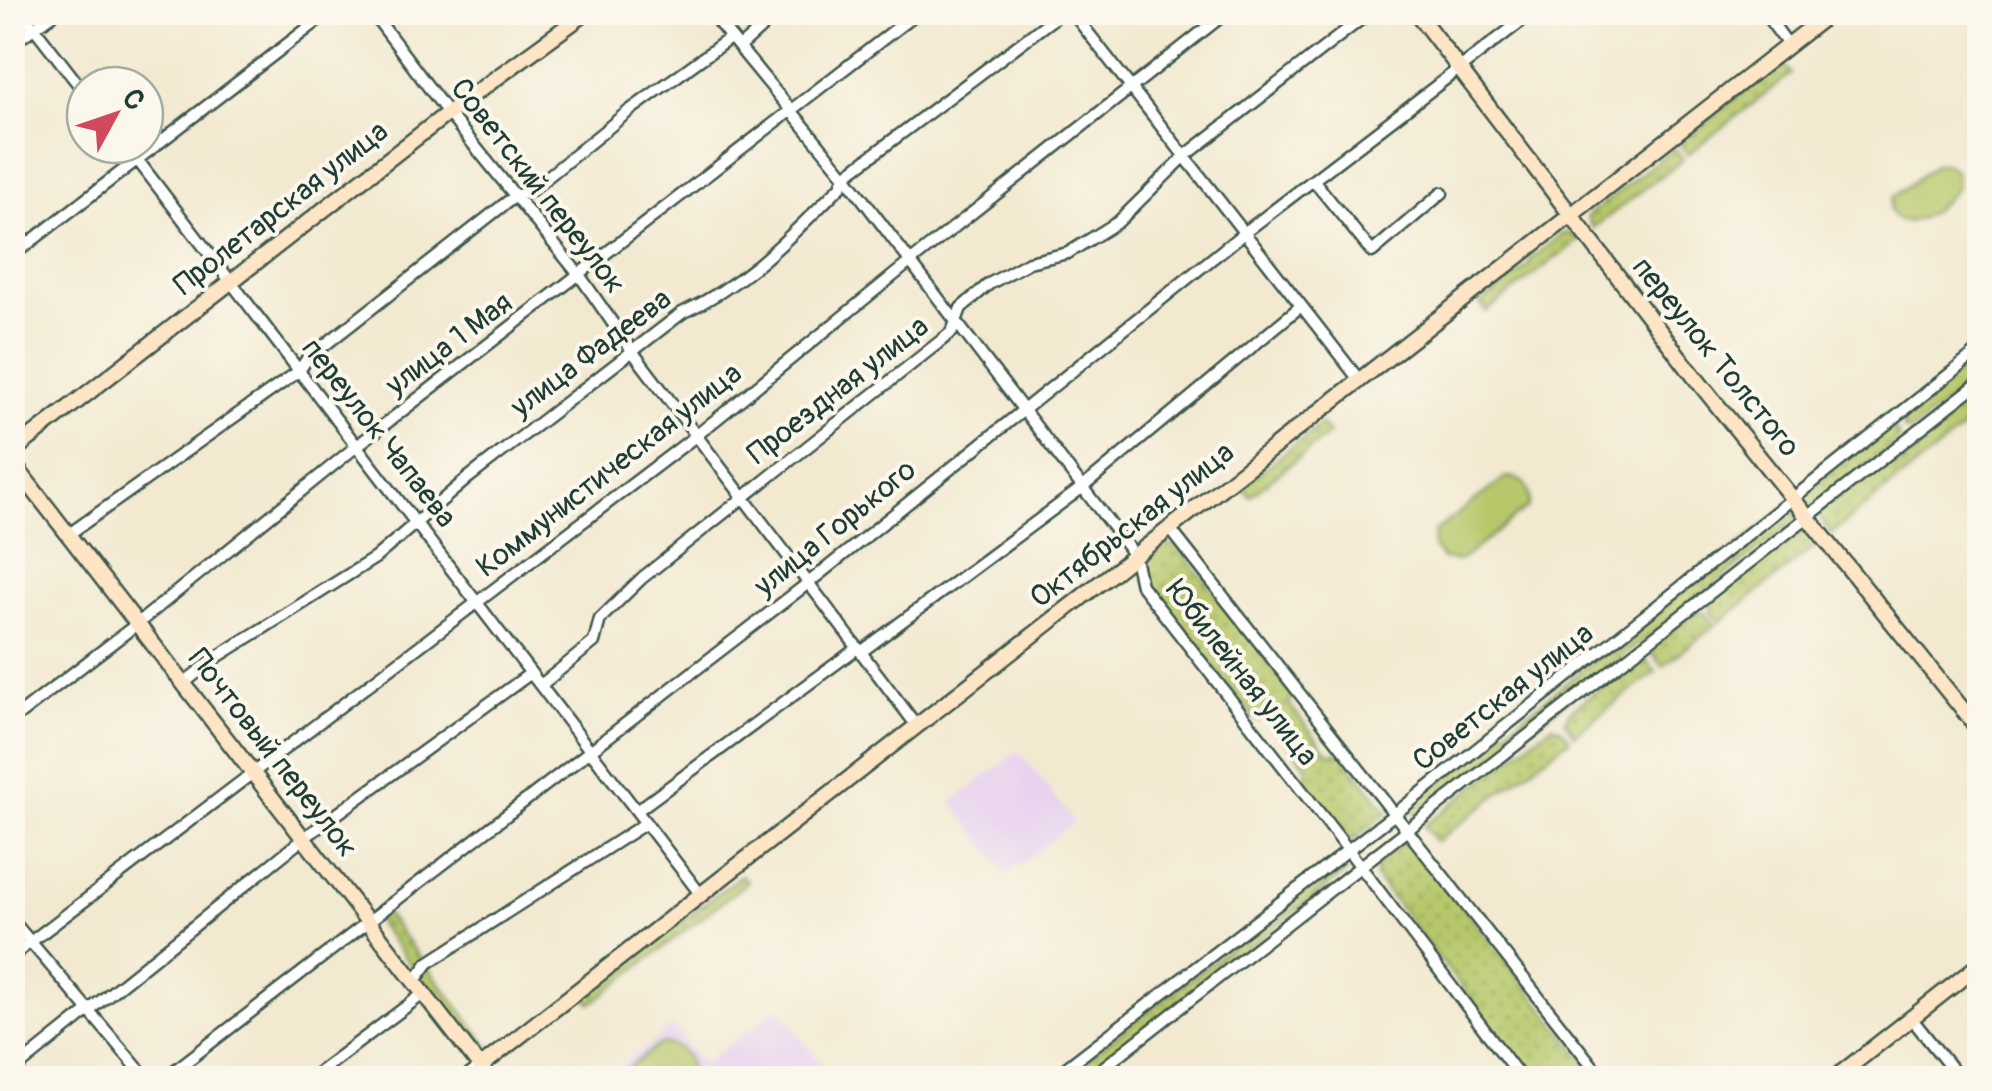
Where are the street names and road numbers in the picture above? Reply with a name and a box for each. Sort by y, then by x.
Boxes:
street label: Советский переулок [442,71,634,301]
street label: Пролетарская улица [166,113,396,303]
street label: переулок Толстого [1624,250,1808,464]
street label: улица Фадеева [503,281,679,426]
street label: улица 1 Мая [378,284,520,404]
street label: Проездная улица [740,308,936,472]
street label: переулок Чапаева [294,331,464,535]
street label: Коммунистическая улица [469,355,749,585]
street label: Октябрьская улица [1023,434,1241,616]
street label: улица Горького [746,451,923,605]
street label: Юбилейная улица [1158,573,1326,773]
street label: Советская улица [1405,615,1601,779]
street label: Почтовый переулок [180,641,366,865]

